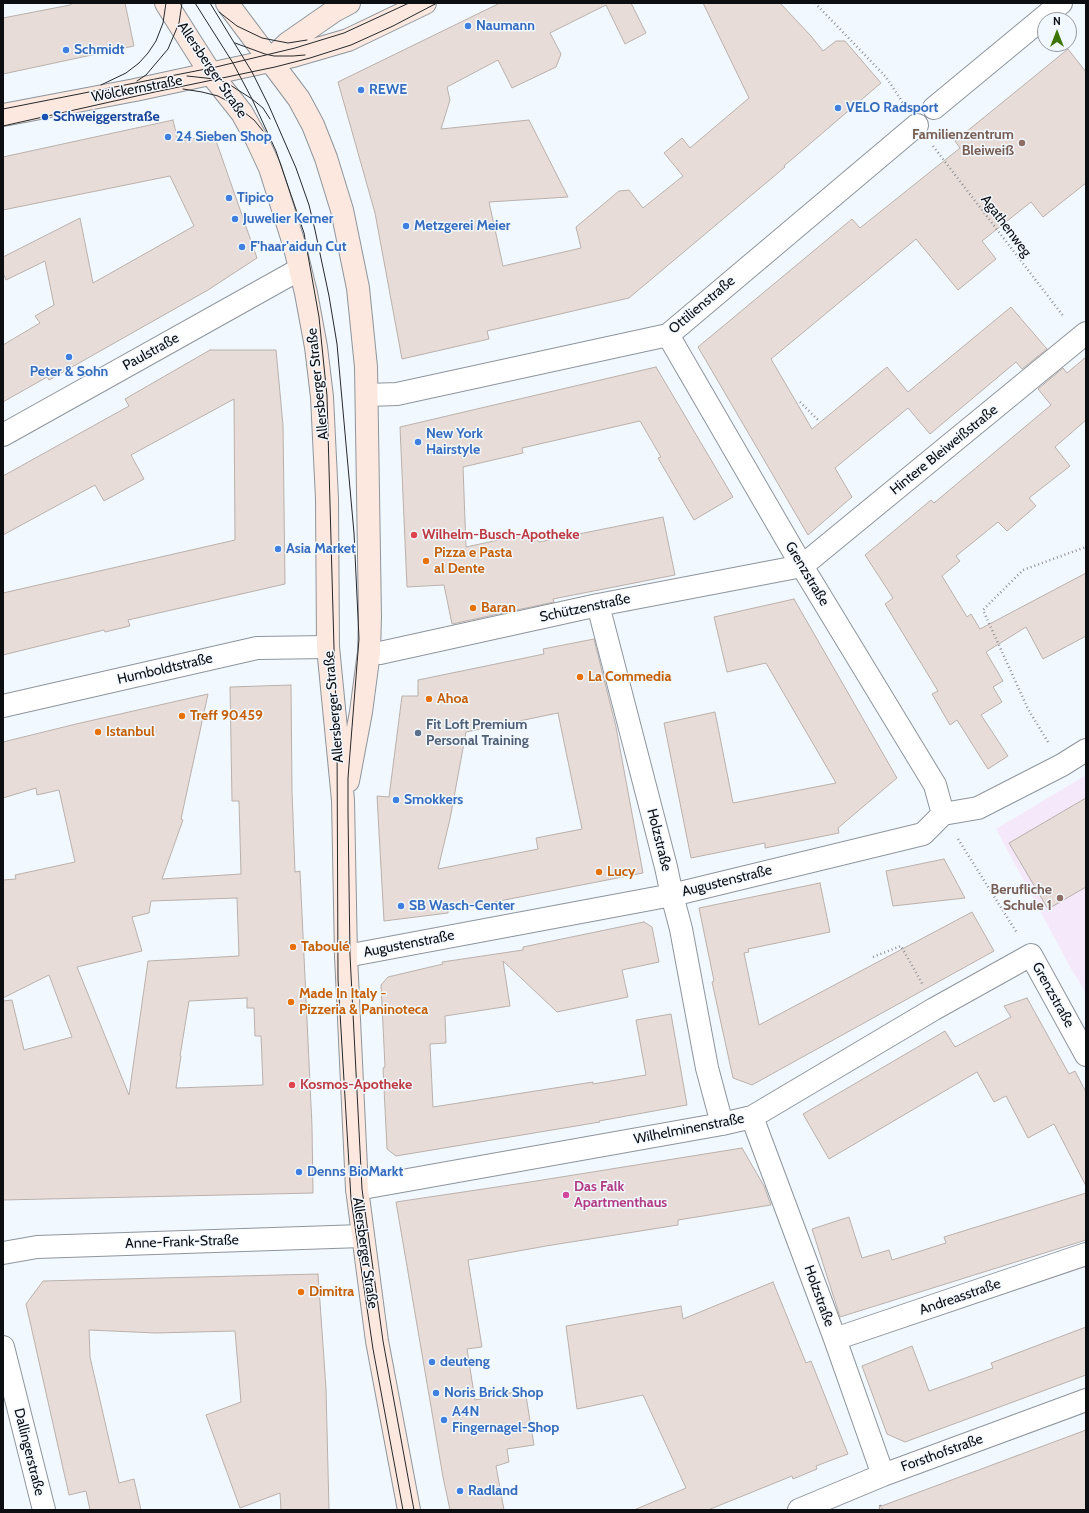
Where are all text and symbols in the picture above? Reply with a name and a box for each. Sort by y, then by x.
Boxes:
north arrow [1037,12,1077,52]
text: N [1053,14,1061,28]
place label: Naumann [476,18,535,34]
street label: Allersberger Straße [174,19,250,121]
marker: Naumann [463,21,473,31]
place label: Schmidt [74,42,125,58]
marker: Schmidt [61,45,71,55]
street label: Wölckernstraße [90,72,184,106]
place label: REWE [369,82,407,98]
marker: REWE [356,85,366,95]
place label: VELO Radsport [846,100,938,116]
marker: VELO Radsport [833,103,843,113]
place label: Schweiggerstraße [53,109,160,125]
marker: Schweiggerstraße [40,112,50,122]
place label: Familienzentrum Bleiweiß [912,127,1014,160]
place label: 24 Sieben Shop [176,129,272,145]
marker: 24 Sieben Shop [163,132,173,142]
marker: Familienzentrum Bleiweiß [1017,138,1027,148]
place label: Tipico [237,190,274,206]
street label: Agathenweg [977,192,1035,260]
marker: Tipico [224,193,234,203]
place label: Juwelier Kemer [243,211,333,227]
marker: Juwelier Kemer [230,214,240,224]
place label: Metzgerei Meier [414,218,510,234]
marker: Metzgerei Meier [401,221,411,231]
place label: F'haar'aidun Cut [250,239,346,255]
marker: F'haar'aidun Cut [237,242,247,252]
street label: Ottilienstraße [666,272,738,338]
street label: Allersberger Straße [304,327,332,441]
street label: Paulstraße [120,330,182,374]
marker: Peter & Sohn [64,352,74,362]
place label: Peter & Sohn [30,364,108,380]
street label: Hintere Bleiweißstraße [887,401,1001,499]
place label: New York Hairstyle [426,426,483,458]
marker: New York Hairstyle [413,437,423,447]
place label: Wilhelm-Busch-Apotheke [422,527,579,543]
marker: Wilhelm-Busch-Apotheke [409,530,419,540]
street label: Grenzstraße [781,539,833,609]
place label: Asia Market [286,541,356,557]
marker: Asia Market [273,544,283,554]
place label: Pizza e Pasta al Dente [434,545,512,578]
marker: Pizza e Pasta al Dente [421,556,431,566]
street label: Schützenstraße [538,590,632,626]
place label: Baran [481,600,516,616]
marker: Baran [468,603,478,613]
street label: Humboldtstraße [116,650,214,688]
street label: Allersberger Straße [321,650,347,764]
place label: La Commedia [588,669,671,685]
marker: La Commedia [575,672,585,682]
place label: Ahoa [437,691,468,707]
marker: Ahoa [424,694,434,704]
place label: Treff 90459 [190,708,263,724]
marker: Treff 90459 [177,711,187,721]
place label: Fit Loft Premium Personal Training [426,717,529,750]
place label: Istanbul [106,724,155,740]
marker: Istanbul [93,727,103,737]
marker: Fit Loft Premium Personal Training [413,728,423,738]
place label: Smokkers [404,792,463,808]
marker: Smokkers [391,795,401,805]
street label: Holzstraße [643,807,675,873]
street label: Augustenstraße [680,862,774,900]
place label: Lucy [607,864,636,880]
marker: Lucy [594,867,604,877]
place label: Berufliche Schule 1 [991,882,1052,914]
marker: Berufliche Schule 1 [1055,893,1065,903]
place label: SB Wasch-Center [409,898,515,914]
marker: SB Wasch-Center [396,901,406,911]
street label: Augustenstraße [362,927,456,961]
place label: Taboulé [301,939,350,955]
marker: Taboulé [288,942,298,952]
street label: Grenzstraße [1028,959,1078,1031]
place label: Made In Italy - Pizzeria & Paninoteca [299,986,428,1018]
marker: Made In Italy - Pizzeria & Paninoteca [286,997,296,1007]
place label: Kosmos-Apotheke [300,1077,412,1093]
marker: Kosmos-Apotheke [287,1080,297,1090]
street label: Wilhelminenstraße [632,1110,746,1148]
place label: Denns BioMarkt [307,1164,403,1180]
marker: Denns BioMarkt [294,1167,304,1177]
place label: Das Falk Apartmenthaus [574,1179,667,1212]
marker: Das Falk Apartmenthaus [561,1190,571,1200]
street label: Allersberger Straße [349,1196,381,1310]
street label: Anne-Frank-Straße [125,1232,239,1252]
street label: Holzstraße [800,1263,838,1329]
street label: Andreasstraße [917,1275,1003,1319]
place label: Dimitra [309,1284,354,1300]
marker: Dimitra [296,1287,306,1297]
place label: deuteng [440,1354,490,1370]
marker: deuteng [427,1357,437,1367]
place label: Noris Brick Shop [444,1385,543,1401]
marker: Noris Brick Shop [431,1388,441,1398]
place label: A4N Fingernagel-Shop [452,1404,559,1436]
street label: Dallingerstraße [10,1407,48,1497]
marker: A4N Fingernagel-Shop [439,1415,449,1425]
street label: Forsthofstraße [899,1430,985,1476]
place label: Radland [468,1483,518,1499]
marker: Radland [455,1486,465,1496]

